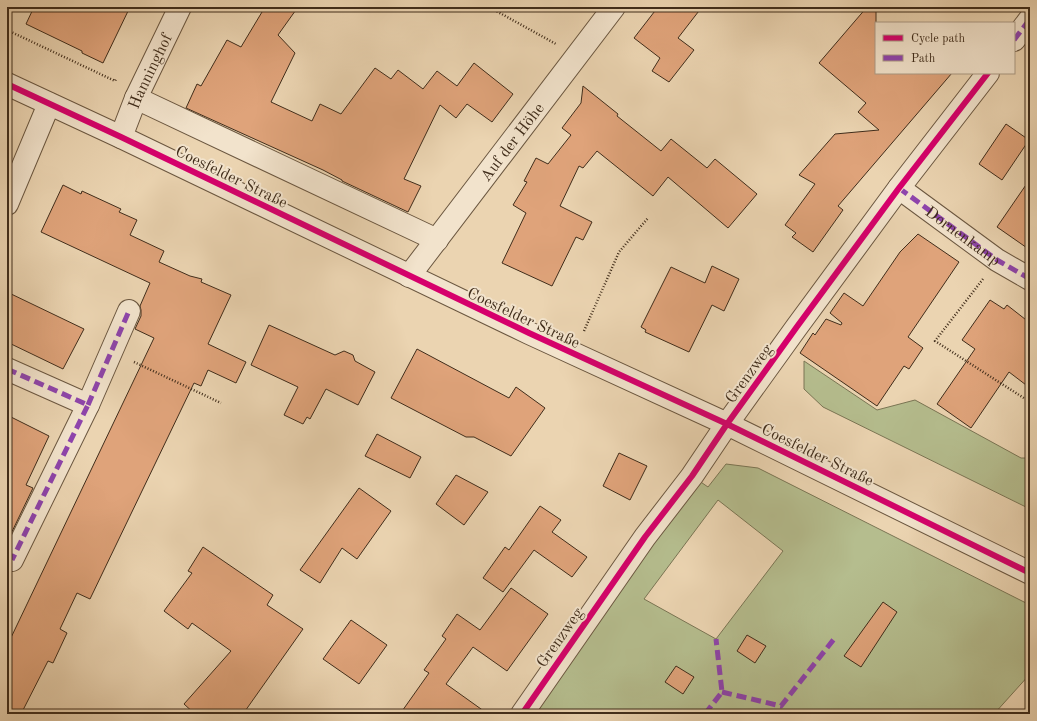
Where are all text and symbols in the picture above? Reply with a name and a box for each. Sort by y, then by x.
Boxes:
legend [875,22,1015,74]
street label: Hanninghof [127,31,176,111]
text: Cycle path [911,33,966,45]
text: Path [911,53,936,65]
street label: Auf der Höhe [478,101,548,185]
street label: Coesfelder Straße [173,144,290,212]
street label: Dornenkamp [922,204,1003,270]
street label: Coesfelder Straße [464,286,582,352]
street label: Grenzweg [723,341,777,407]
street label: Coesfelder Straße [759,422,876,490]
street label: Grenzweg [534,605,587,671]

